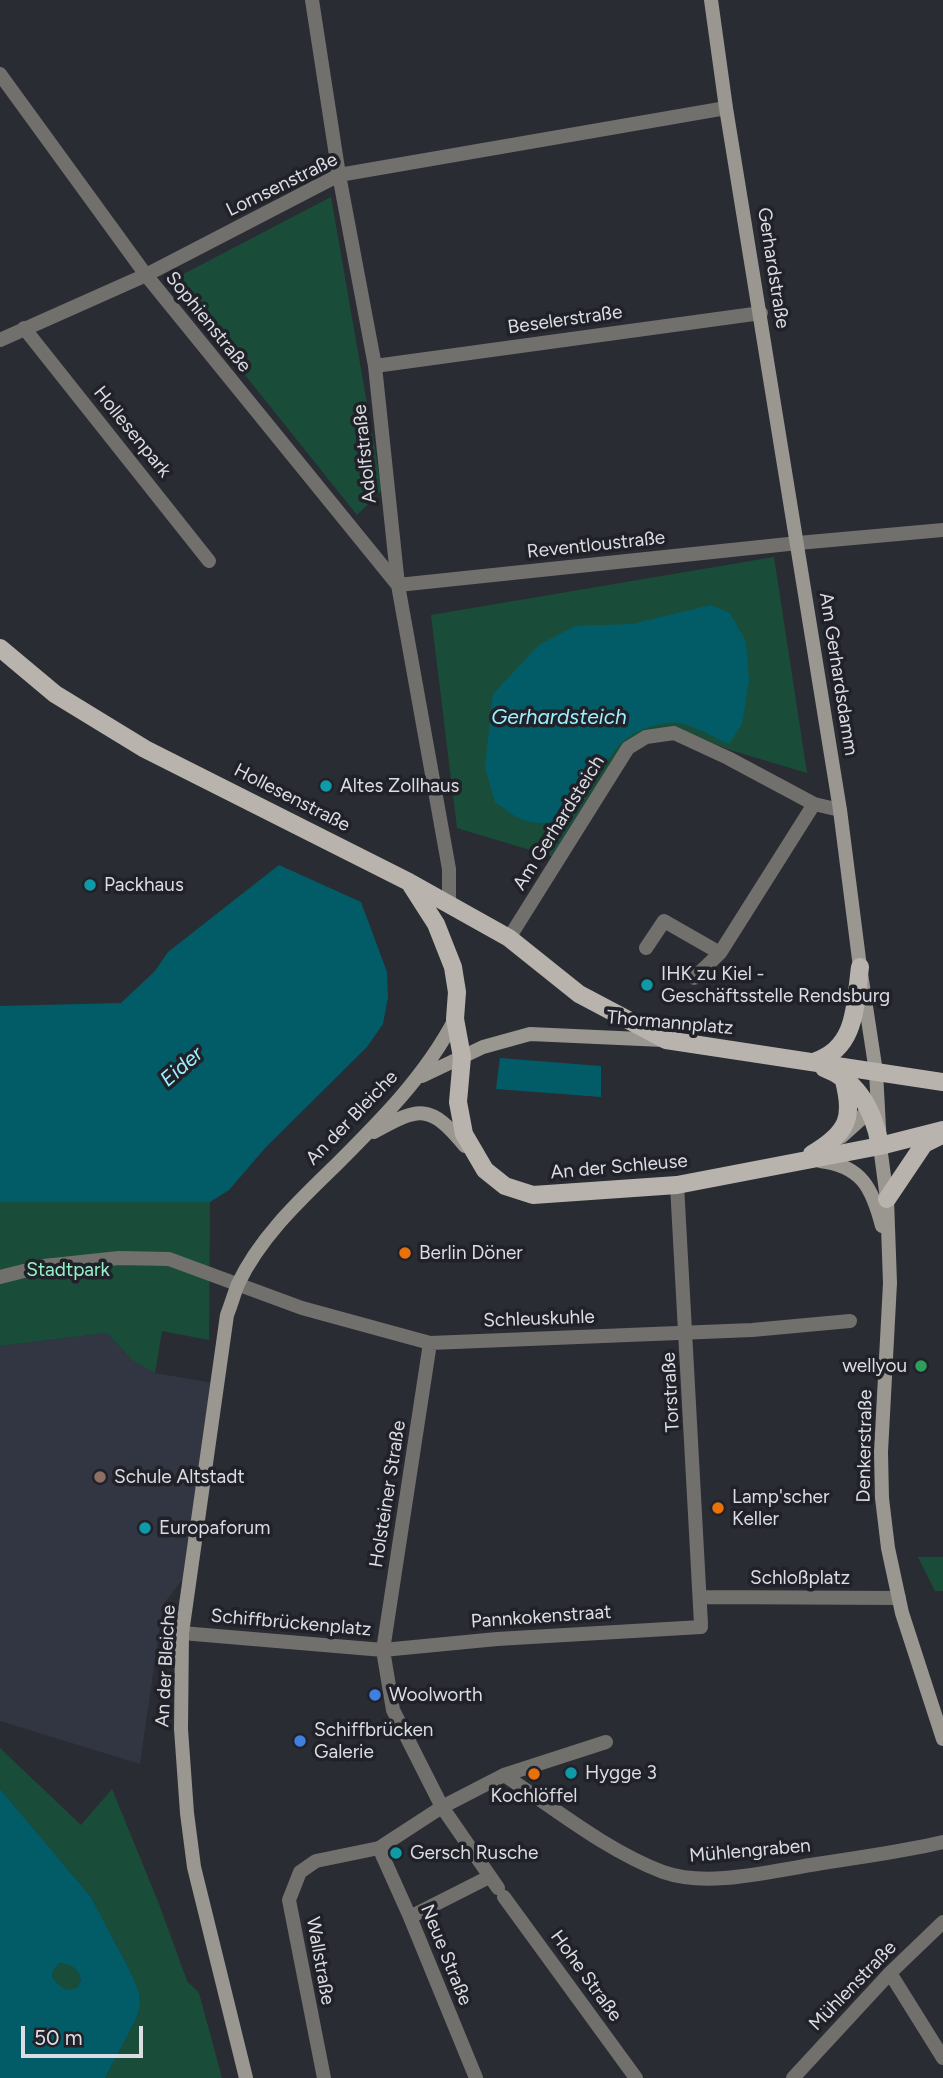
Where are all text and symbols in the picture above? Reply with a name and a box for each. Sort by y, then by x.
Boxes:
street label: Lornsenstraße [223,148,341,222]
street label: Gerhardstraße [752,206,794,330]
street label: Sophienstraße [160,267,256,377]
street label: Beselerstraße [506,301,624,339]
street label: Hollesenpark [88,382,176,482]
street label: Adolfstraße [348,403,382,505]
street label: Reventloustraße [526,526,666,564]
street label: Am Gerhardsdamm [814,591,862,757]
water label: Gerhardsteich [491,705,627,731]
street label: Am Gerhardsteich [508,751,610,895]
street label: Hollesenstraße [230,759,354,837]
place label: Altes Zollhaus [340,775,459,797]
marker: Altes Zollhaus [318,778,334,794]
place label: Packhaus [104,874,184,896]
marker: Packhaus [82,877,98,893]
place label: IHK zu Kiel - Geschäftsstelle Rendsburg [661,963,890,1007]
marker: IHK zu Kiel - Geschäftsstelle Rendsburg [639,977,655,993]
street label: Thormannplatz [606,1006,734,1040]
water label: Eider [156,1042,208,1092]
street label: An der Bleiche [301,1066,403,1170]
street label: An der Schleuse [549,1150,689,1184]
place label: Berlin Döner [419,1242,523,1264]
marker: Berlin Döner [397,1245,413,1261]
park label: Stadtpark [26,1259,110,1281]
street label: Schleuskuhle [483,1306,595,1332]
street label: Torstraße [658,1351,684,1433]
place label: wellyou [842,1355,907,1377]
marker: wellyou [913,1358,929,1374]
street label: Denkerstraße [853,1389,877,1503]
street label: Holsteiner Straße [365,1419,411,1569]
place label: Schule Altstadt [114,1466,245,1488]
marker: Schule Altstadt [92,1469,108,1485]
place label: Lamp'scher Keller [732,1486,829,1530]
marker: Lamp'scher Keller [710,1500,726,1516]
place label: Europaforum [159,1517,270,1539]
marker: Europaforum [137,1520,153,1536]
street label: Schloßplatz [750,1567,850,1589]
street label: Pannkokenstraat [470,1601,612,1633]
street label: An der Bleiche [151,1604,181,1728]
street label: Schiffbrückenplatz [210,1605,372,1641]
place label: Woolworth [389,1684,483,1706]
marker: Woolworth [367,1687,383,1703]
place label: Schiffbrücken Galerie [314,1719,433,1763]
marker: Schiffbrücken Galerie [292,1733,308,1749]
place label: Hygge 3 [585,1762,657,1784]
marker: Hygge 3 [563,1765,579,1781]
marker: Kochlöffel [526,1766,542,1782]
place label: Kochlöffel [490,1785,578,1807]
street label: Mühlengraben [688,1834,812,1868]
place label: Gersch Rusche [410,1842,538,1864]
marker: Gersch Rusche [388,1845,404,1861]
street label: Neue Straße [415,1901,477,2009]
street label: Wallstraße [301,1915,339,2007]
street label: Hohe Straße [545,1926,627,2026]
street label: Mühlenstraße [805,1936,901,2036]
scale bar [24,2011,147,2056]
text: 50 m [34,2025,83,2050]

